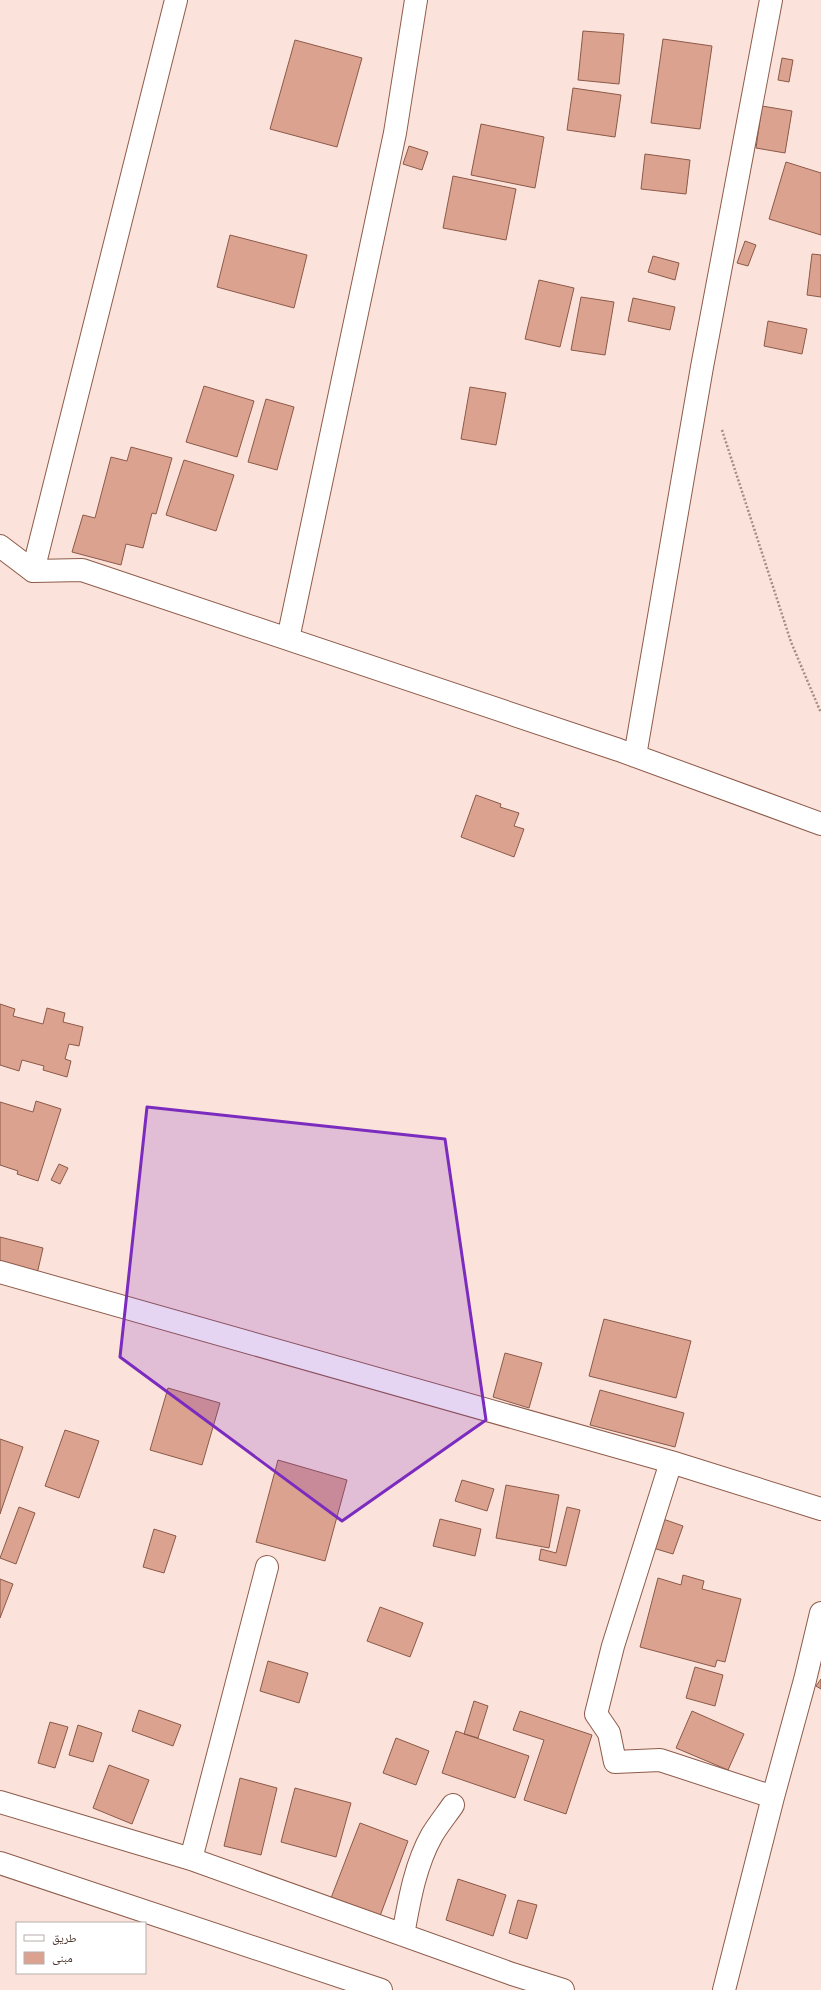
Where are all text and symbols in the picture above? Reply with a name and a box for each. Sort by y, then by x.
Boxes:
legend [16,1922,146,1974]
text: طريق [52,1931,77,1947]
text: مبنى [52,1951,73,1967]

